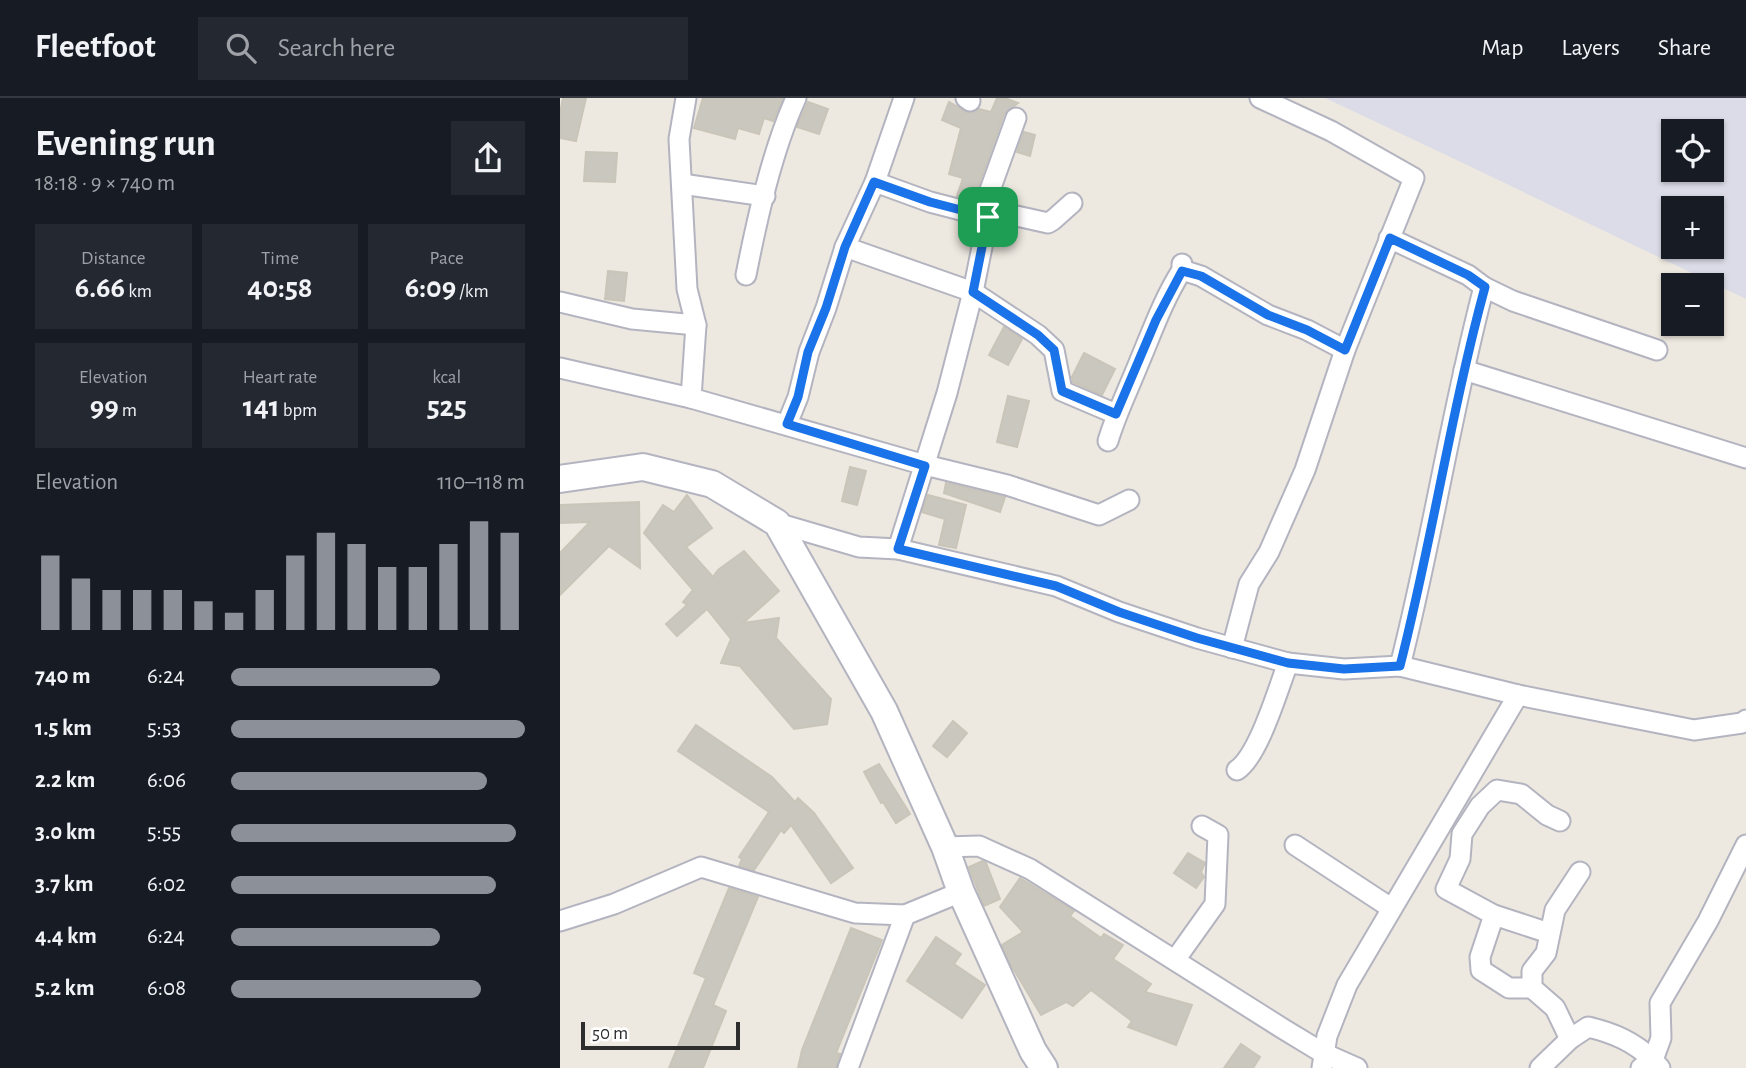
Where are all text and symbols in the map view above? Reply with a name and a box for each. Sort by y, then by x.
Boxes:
search box [198,17,688,80]
icon: search [222,29,260,67]
text: Fleetfoot [35,31,156,64]
text: Search here [278,35,395,61]
text: Map [1481,36,1523,60]
text: Layers [1561,36,1620,60]
text: Share [1658,36,1711,60]
map controls [1661,119,1724,336]
button: locate [1661,119,1724,182]
button: share [451,121,525,195]
text: Evening run [35,125,216,163]
text: 18:18 · 9 × 740 m [35,172,175,195]
pin [958,187,1018,247]
button: + [1661,196,1724,259]
icon: arrive [969,198,1007,236]
text: Distance [81,249,146,268]
text: Time [261,249,299,268]
text: Pace [430,249,464,268]
text: 6.66 [75,273,125,303]
text: 40:58 [247,273,313,303]
text: 6:09 [405,273,456,303]
button: − [1661,273,1724,336]
text: km [125,282,152,301]
text: /km [456,282,489,301]
text: Elevation [79,368,148,387]
text: Heart rate [243,368,317,387]
text: kcal [432,368,461,387]
text: 99 [90,392,119,422]
text: 141 [243,392,280,422]
text: 525 [427,392,467,422]
text: m [119,401,137,420]
text: bpm [280,401,317,420]
text: Elevation [35,471,118,494]
text: 110–118 m [437,471,525,494]
text: 740 m [35,665,91,688]
text: 6:24 [147,665,185,688]
text: 1.5 km [35,717,92,740]
text: 5:53 [147,717,181,740]
text: 2.2 km [35,769,95,792]
text: 6:06 [147,769,186,792]
text: 3.0 km [35,821,96,844]
text: 5:55 [147,821,181,844]
text: 3.7 km [35,873,94,896]
text: 6:02 [147,873,186,896]
text: 4.4 km [35,925,97,948]
text: 6:24 [147,925,185,948]
text: 5.2 km [35,977,94,1000]
text: 6:08 [147,977,186,1000]
scale bar [581,1019,740,1051]
text: 50 m [592,1024,628,1043]

